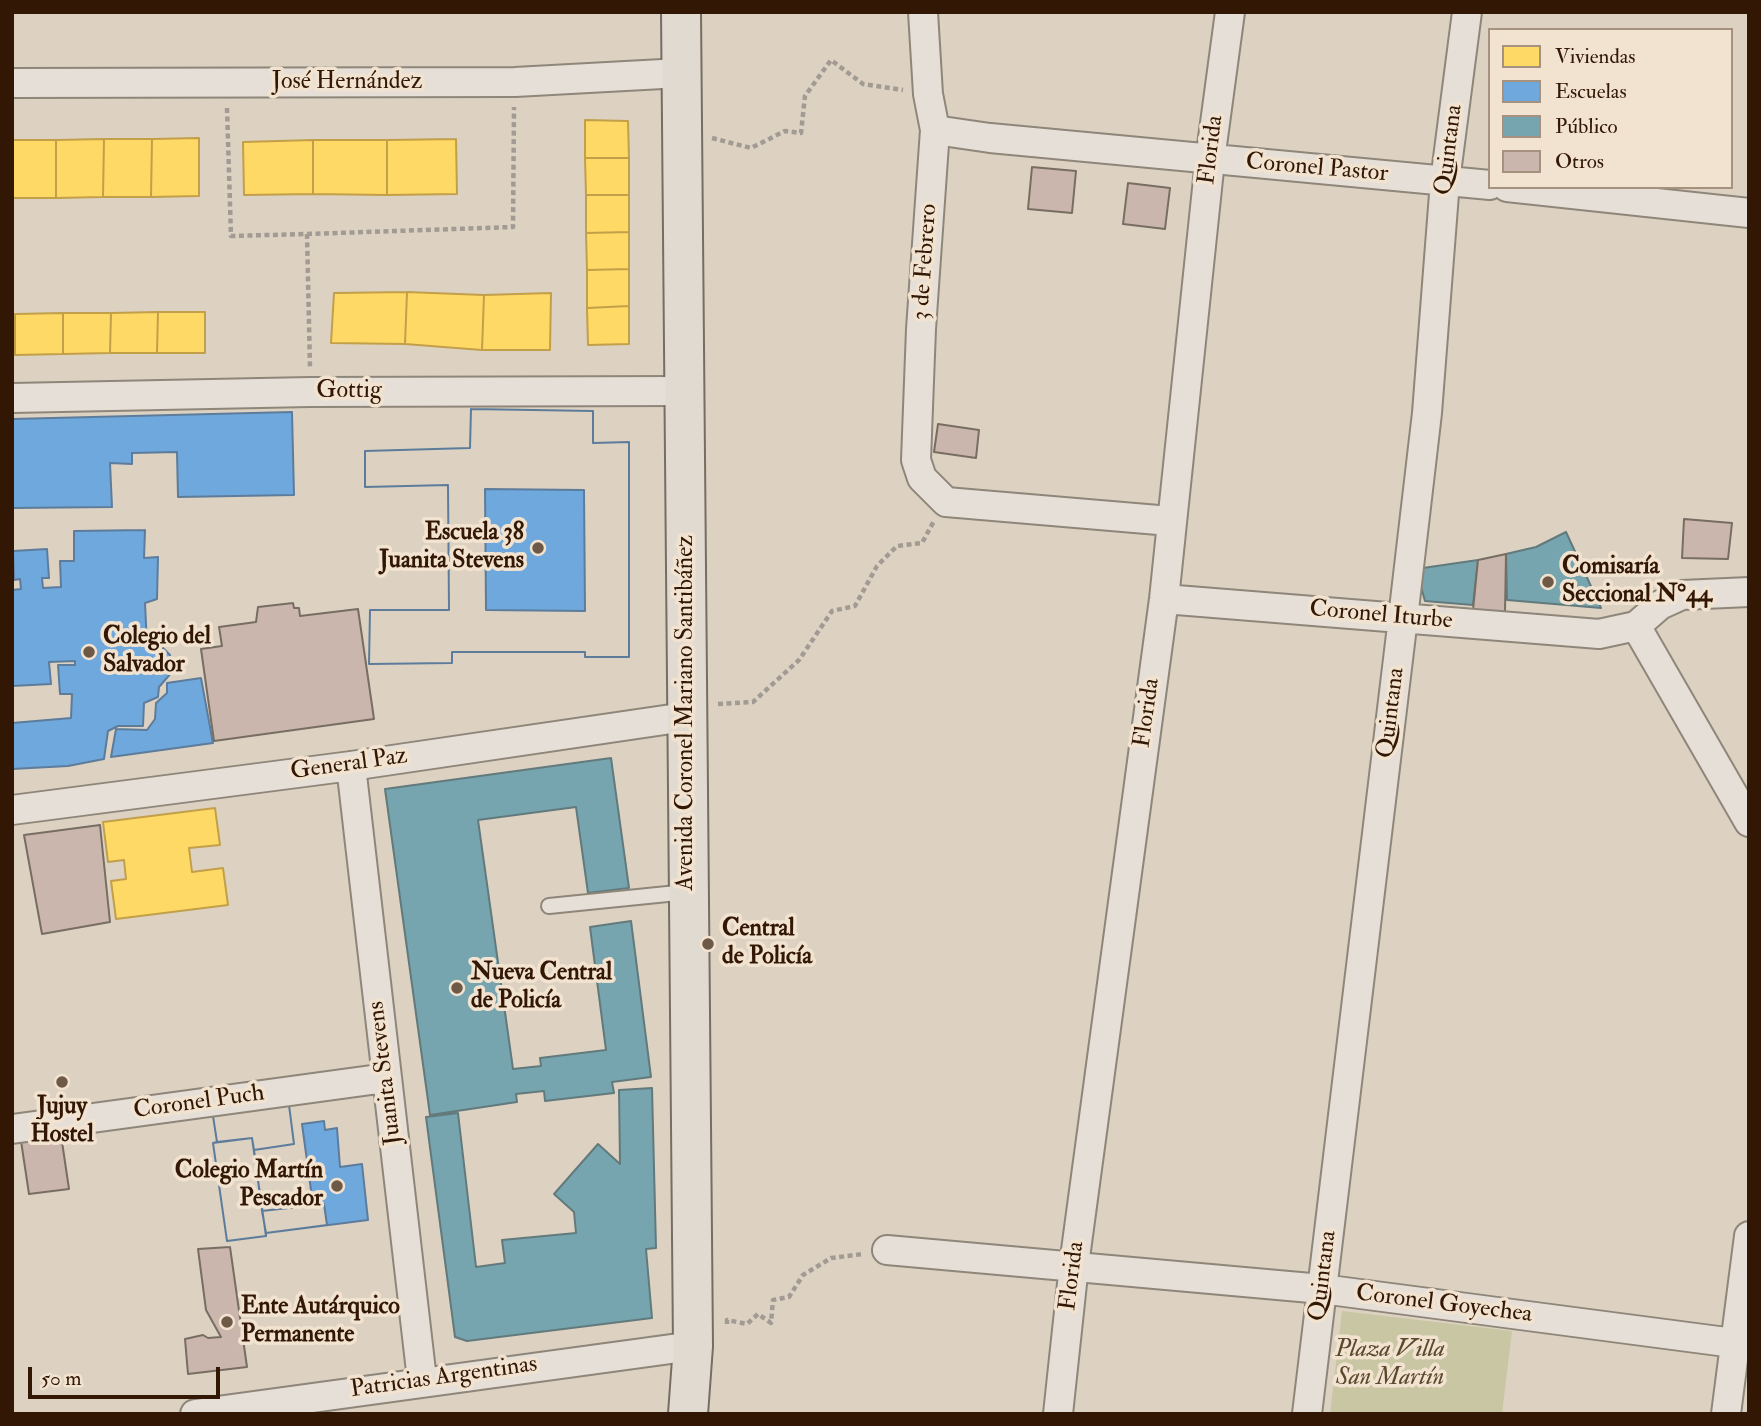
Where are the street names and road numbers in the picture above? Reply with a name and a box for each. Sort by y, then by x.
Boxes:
street label: José Hernández [272,69,422,97]
street label: Quintana [1430,103,1470,197]
street label: Florida [1193,114,1231,186]
street label: Coronel Pastor [1245,148,1389,190]
street label: 3 de Febrero [908,203,944,321]
street label: Gottig [316,378,382,406]
street label: Avenida Coronel Mariano Santibáñez [673,535,701,891]
street label: Coronel Iturbe [1308,595,1454,637]
street label: Quintana [1372,666,1412,760]
street label: Florida [1129,677,1167,749]
street label: General Paz [289,743,409,787]
street label: Juanita Stevens [363,999,409,1147]
street label: Coronel Puch [132,1080,266,1126]
street label: Quintana [1304,1229,1344,1323]
street label: Florida [1054,1240,1092,1312]
street label: Coronel Goyechea [1354,1280,1534,1330]
street label: Patricias Argentinas [349,1351,539,1405]

